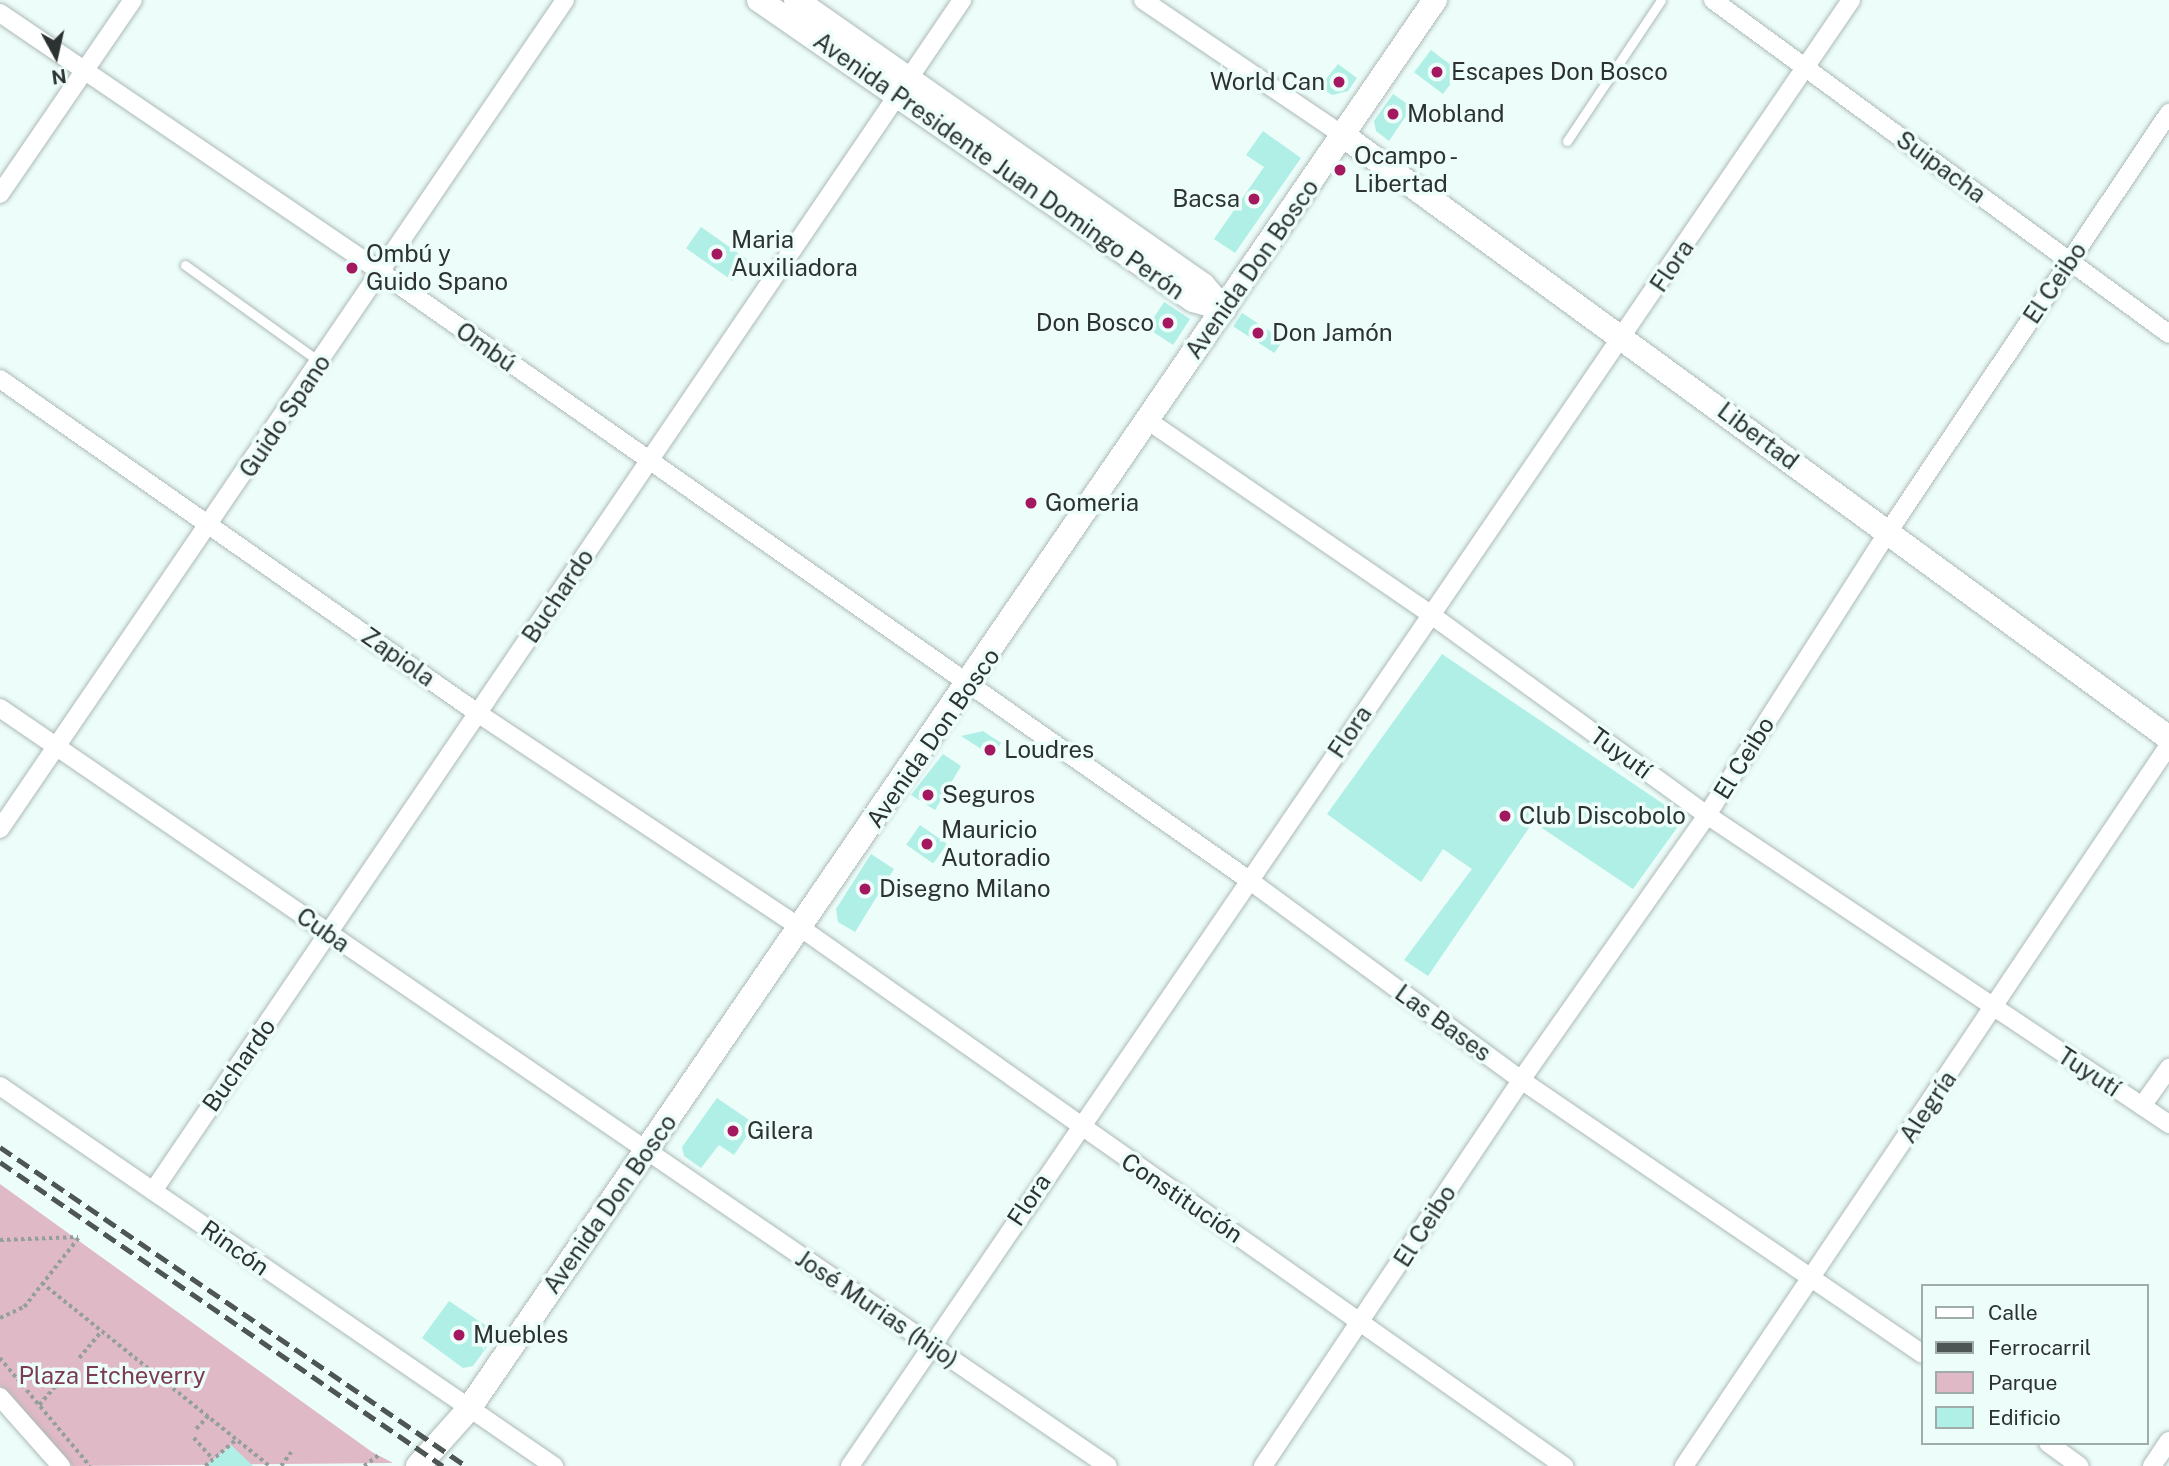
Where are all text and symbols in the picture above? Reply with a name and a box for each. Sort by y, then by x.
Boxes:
north arrow [21,21,91,91]
street label: Avenida Presidente Juan Domingo Perón [808,26,1190,306]
place label: Escapes Don Bosco [1451,58,1668,86]
marker: Escapes Don Bosco [1429,64,1445,80]
text: N [50,65,68,89]
place label: World Can [1210,68,1325,96]
marker: World Can [1331,74,1347,90]
place label: Mobland [1407,100,1505,128]
marker: Mobland [1385,106,1401,122]
street label: Suipacha [1891,125,1991,209]
place label: Ocampo - Libertad [1354,142,1461,198]
marker: Ocampo - Libertad [1332,162,1348,178]
street label: Avenida Don Bosco [1179,174,1325,364]
place label: Bacsa [1172,185,1240,213]
marker: Bacsa [1246,191,1262,207]
place label: Maria Auxiliadora [731,226,858,282]
street label: Flora [1644,234,1700,298]
street label: El Ceibo [2017,237,2093,329]
place label: Ombú y Guido Spano [366,240,508,296]
marker: Maria Auxiliadora [709,246,725,262]
marker: Ombú y Guido Spano [344,260,360,276]
place label: Don Bosco [1036,309,1154,337]
marker: Don Bosco [1160,315,1176,331]
street label: Ombú [451,316,521,378]
place label: Don Jamón [1272,319,1393,347]
marker: Don Jamón [1250,325,1266,341]
street label: Guido Spano [233,349,337,483]
street label: Libertad [1712,396,1804,476]
place label: Gomeria [1045,489,1139,517]
marker: Gomeria [1023,495,1039,511]
street label: Buchardo [516,544,600,648]
street label: Zapiola [356,621,440,693]
street label: Avenida Don Bosco [860,643,1006,833]
street label: Flora [1322,700,1378,764]
street label: El Ceibo [1707,711,1781,805]
street label: Tuyutí [1585,721,1657,785]
place label: Loudres [1004,736,1094,764]
marker: Loudres [982,742,998,758]
place label: Seguros [942,781,1035,809]
marker: Seguros [920,787,936,803]
place label: Club Discobolo [1519,802,1686,830]
marker: Club Discobolo [1497,808,1513,824]
place label: Mauricio Autoradio [941,816,1051,872]
marker: Mauricio Autoradio [919,836,935,852]
place label: Disegno Milano [879,875,1051,903]
marker: Disegno Milano [857,881,873,897]
street label: Cuba [291,902,355,958]
street label: Las Bases [1389,979,1497,1067]
street label: Buchardo [197,1013,281,1117]
street label: Tuyutí [2052,1041,2126,1103]
street label: Alegría [1894,1066,1962,1148]
street label: Avenida Don Bosco [537,1109,683,1299]
place label: Gilera [747,1117,813,1145]
marker: Gilera [725,1123,741,1139]
street label: Constitución [1116,1147,1248,1249]
street label: Flora [1001,1168,1057,1232]
street label: El Ceibo [1388,1180,1462,1272]
street label: Rincón [195,1214,275,1282]
street label: José Murias (hijo) [790,1244,964,1374]
legend [1920,1284,2148,1445]
text: Calle [1988,1300,2038,1325]
place label: Muebles [473,1321,568,1349]
marker: Muebles [451,1327,467,1343]
text: Ferrocarril [1988,1335,2091,1360]
park label: Plaza Etcheverry [18,1362,206,1390]
text: Parque [1988,1370,2057,1395]
text: Edificio [1988,1405,2061,1430]

